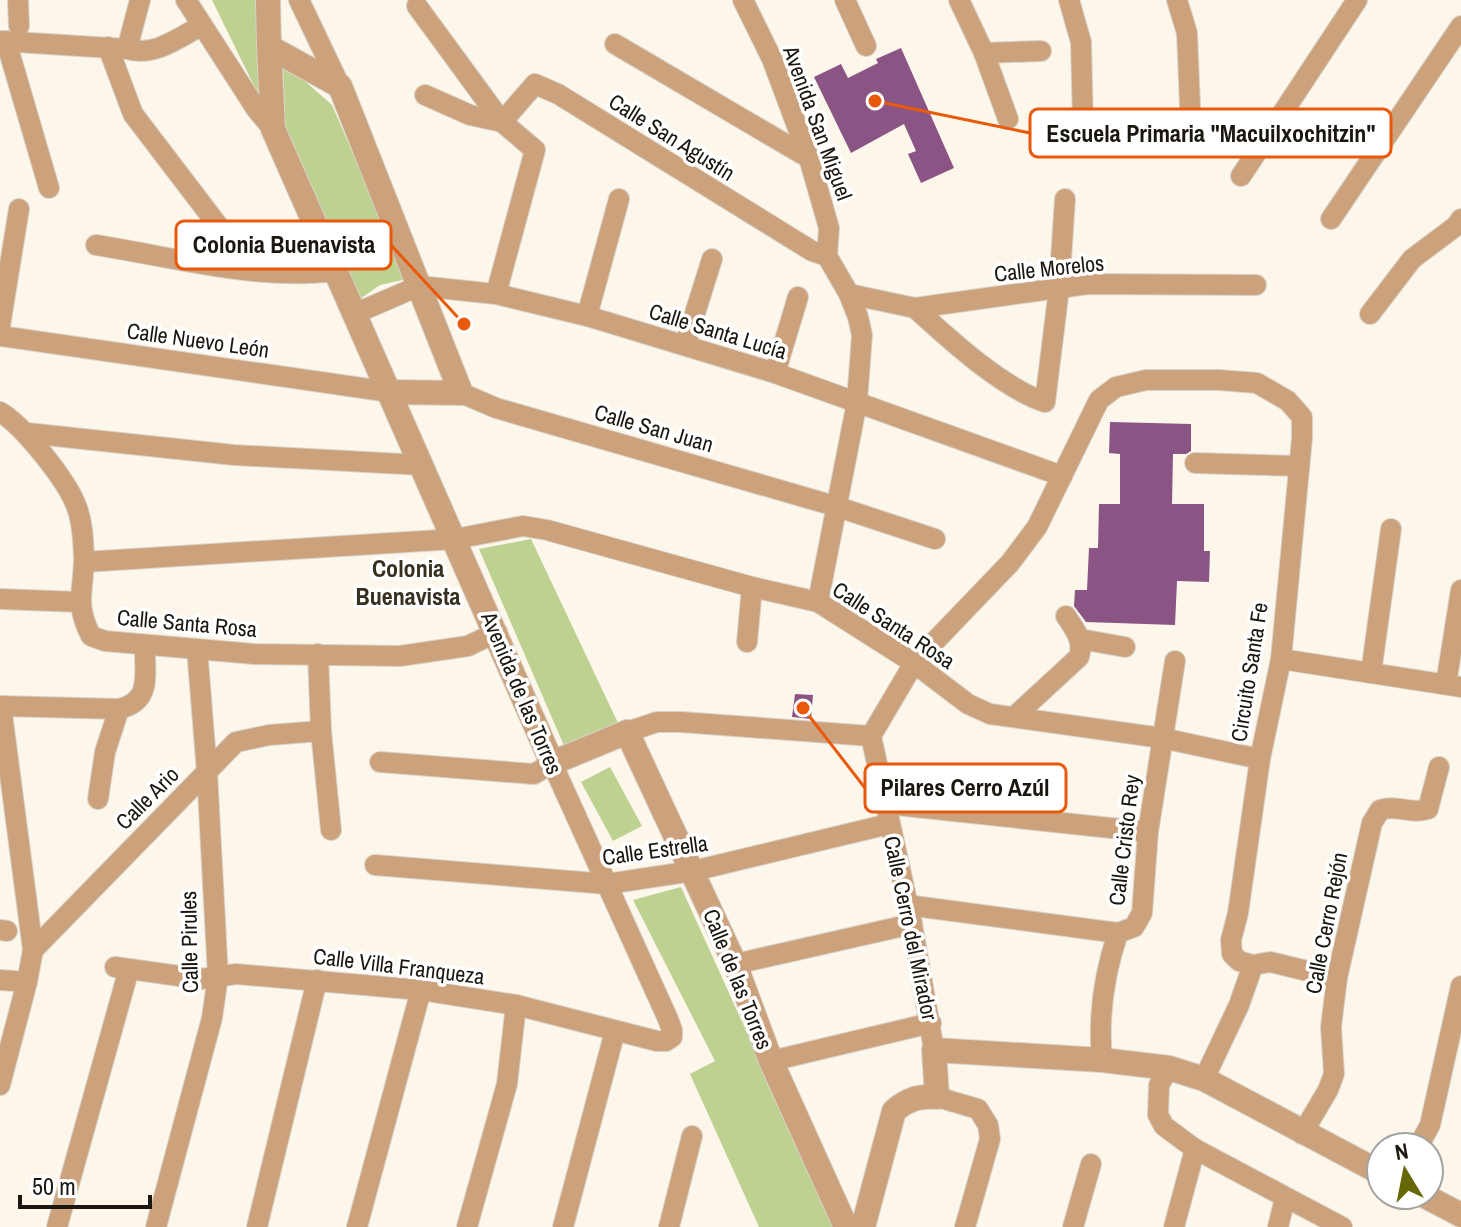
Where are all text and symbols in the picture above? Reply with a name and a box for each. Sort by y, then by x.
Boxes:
street label: Avenida San Miguel [776,41,860,204]
street label: Calle San Agustín [603,86,741,188]
callout: Escuela Primaria "Macuilxochitzin" [1030,109,1391,157]
text: Escuela Primaria "Macuilxochitzin" [1046,117,1376,149]
callout: Colonia Buenavista [176,221,391,269]
text: Colonia Buenavista [193,228,375,260]
street label: Calle Morelos [993,247,1105,289]
street label: Calle Santa Lucía [646,296,790,366]
street label: Calle Nuevo León [125,315,271,365]
street label: Calle San Juan [591,397,717,459]
district label: Colonia Buenavista [356,552,461,612]
street label: Calle Santa Rosa [827,574,961,676]
street label: Circuito Santa Fe [1223,600,1275,744]
street label: Calle Santa Rosa [116,602,258,644]
street label: Avenida de las Torres [474,606,570,779]
street label: Calle Ario [109,760,185,836]
callout: Pilares Cerro Azúl [865,764,1066,812]
text: Pilares Cerro Azúl [881,771,1049,803]
street label: Calle Cristo Rey [1101,773,1147,907]
street label: Calle Estrella [600,828,710,872]
street label: Calle Cerro del Mirador [877,833,945,1023]
street label: Calle Cerro Rejón [1298,850,1354,996]
street label: Calle Pirules [173,891,205,993]
street label: Calle de las Torres [696,904,780,1054]
street label: Calle Villa Franqueza [312,941,486,991]
north arrow [1365,1131,1445,1211]
text: N [1393,1135,1411,1167]
scale bar [20,1159,150,1209]
text: 50 m [32,1170,76,1202]

